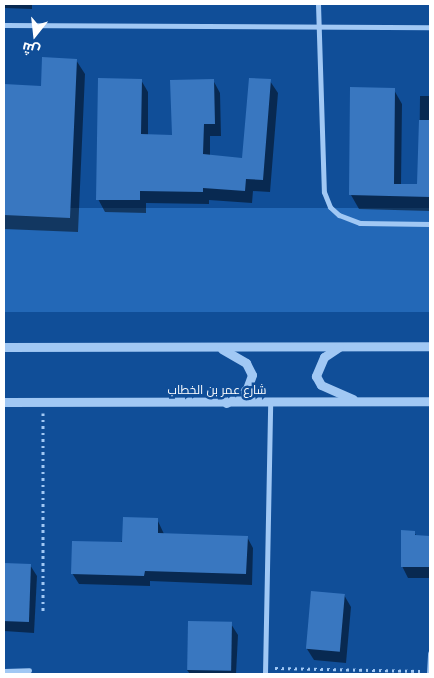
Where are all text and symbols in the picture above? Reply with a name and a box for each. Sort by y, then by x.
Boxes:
north arrow [10,10,60,60]
text: ش [20,38,42,61]
street label: شارع عمر بن الخطاب [167,383,267,397]

